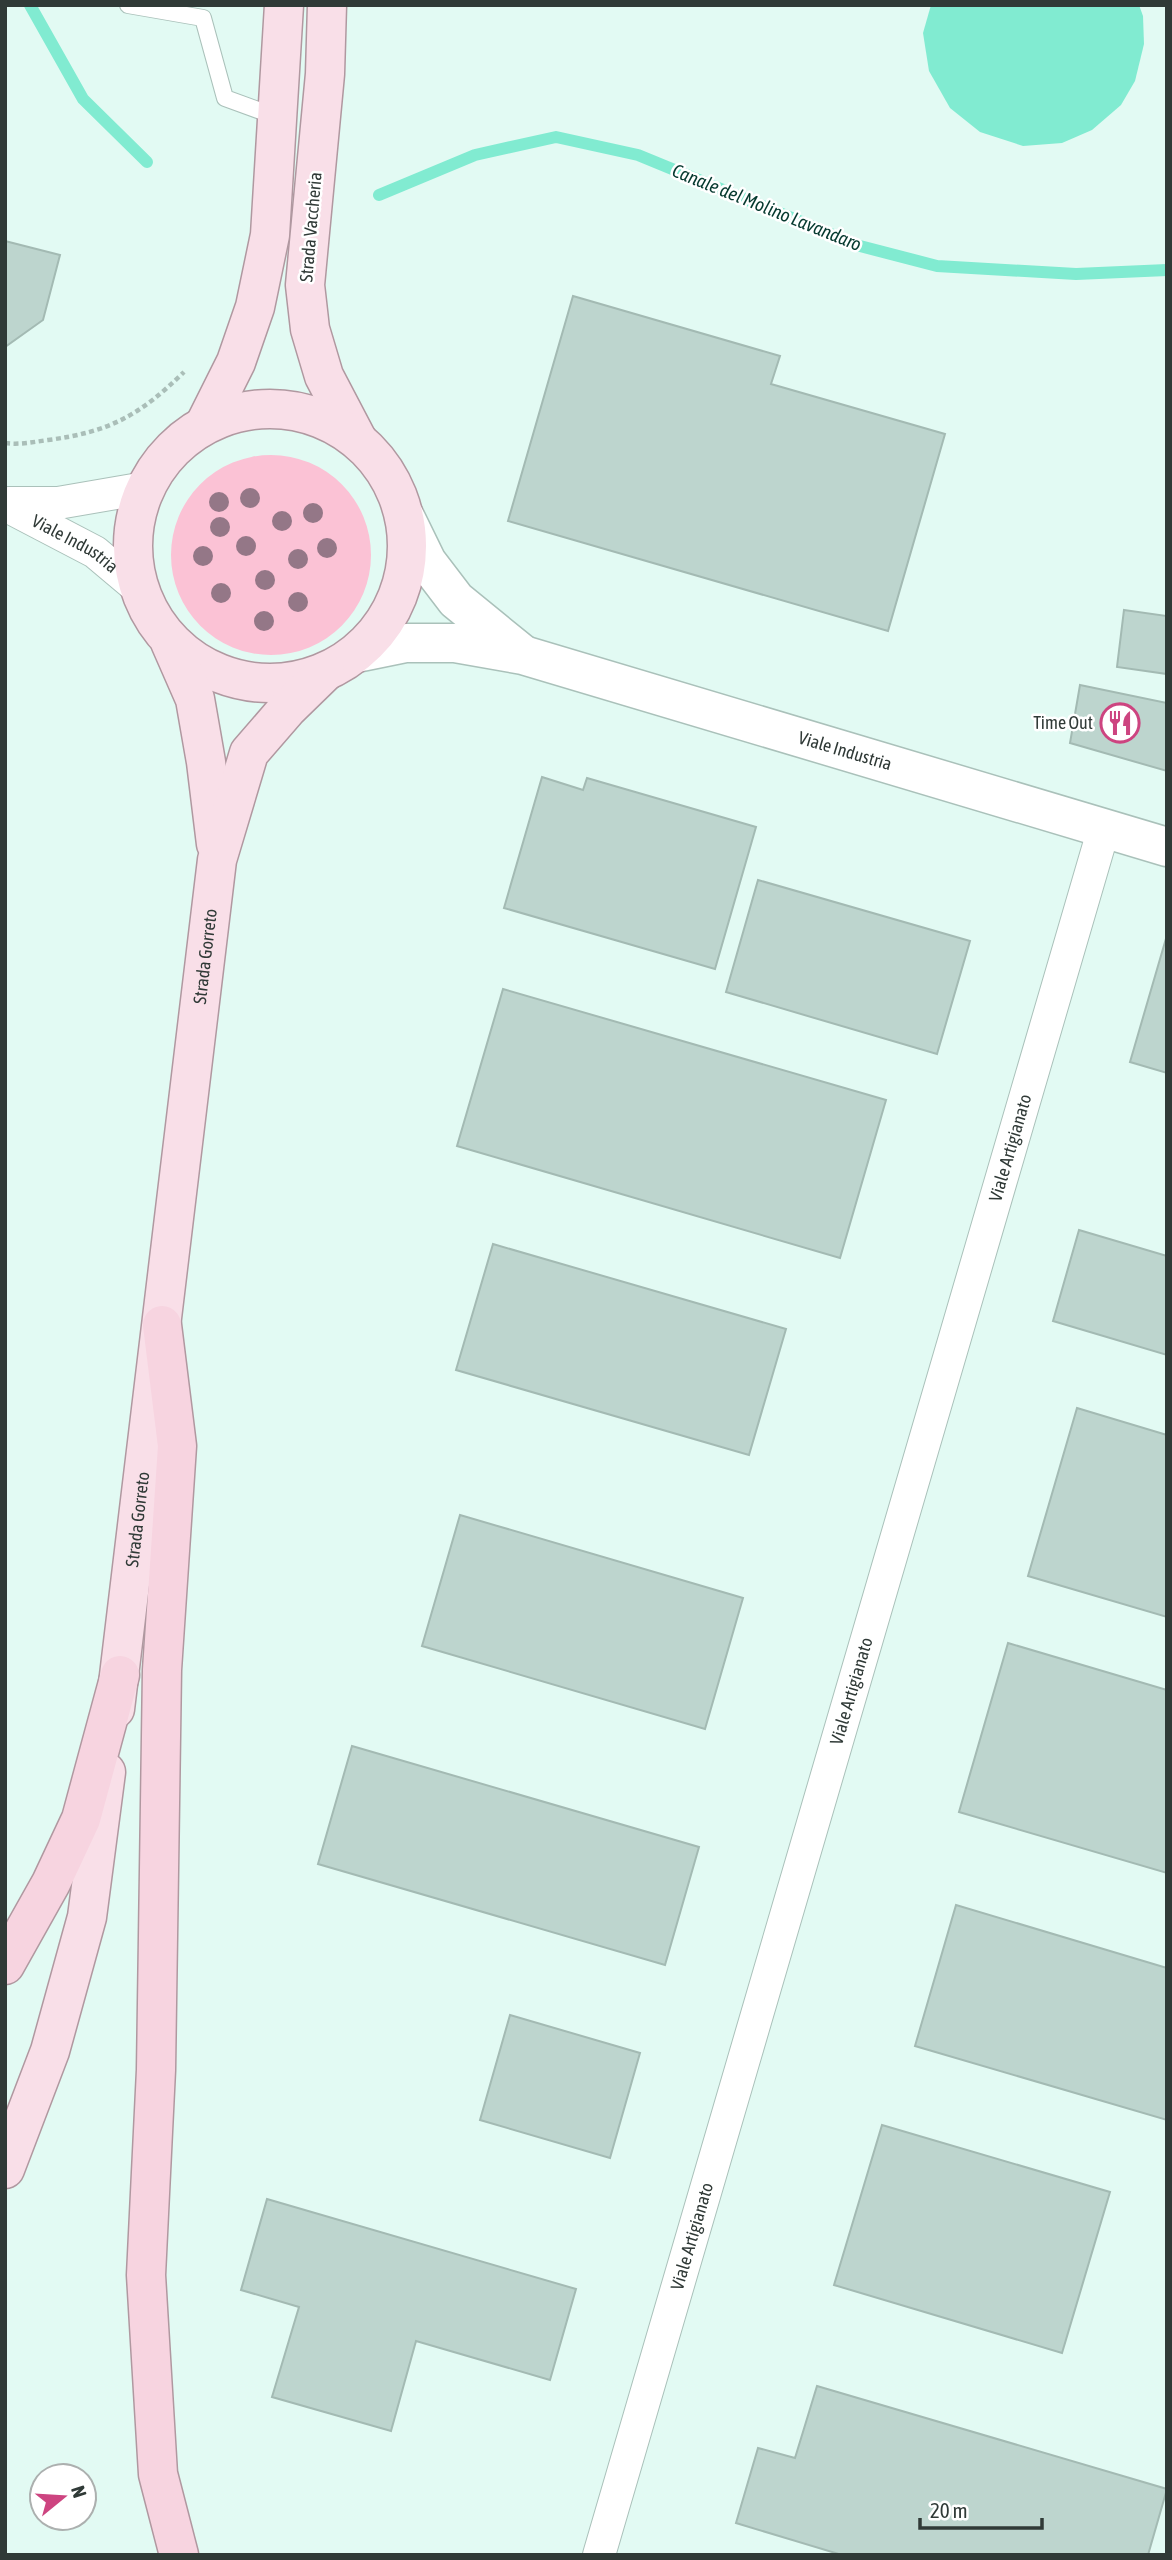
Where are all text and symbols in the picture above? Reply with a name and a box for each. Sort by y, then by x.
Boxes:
water label: Canale del Molino Lavandaro [669,159,865,255]
street label: Strada Vaccheria [295,171,326,283]
street label: Viale Industria [28,510,123,577]
restaurant icon: Time Out [1099,702,1141,744]
place label: Time Out [1033,712,1093,733]
street label: Viale Industria [796,727,894,774]
street label: Strada Gorreto [189,908,221,1005]
street label: Viale Artigianato [984,1092,1036,1204]
street label: Strada Gorreto [121,1471,153,1568]
street label: Viale Artigianato [825,1635,877,1747]
street label: Viale Artigianato [666,2180,717,2292]
north arrow [28,2462,98,2532]
text: N [67,2483,91,2500]
scale bar [920,2486,1042,2530]
text: 20 m [930,2498,968,2522]

